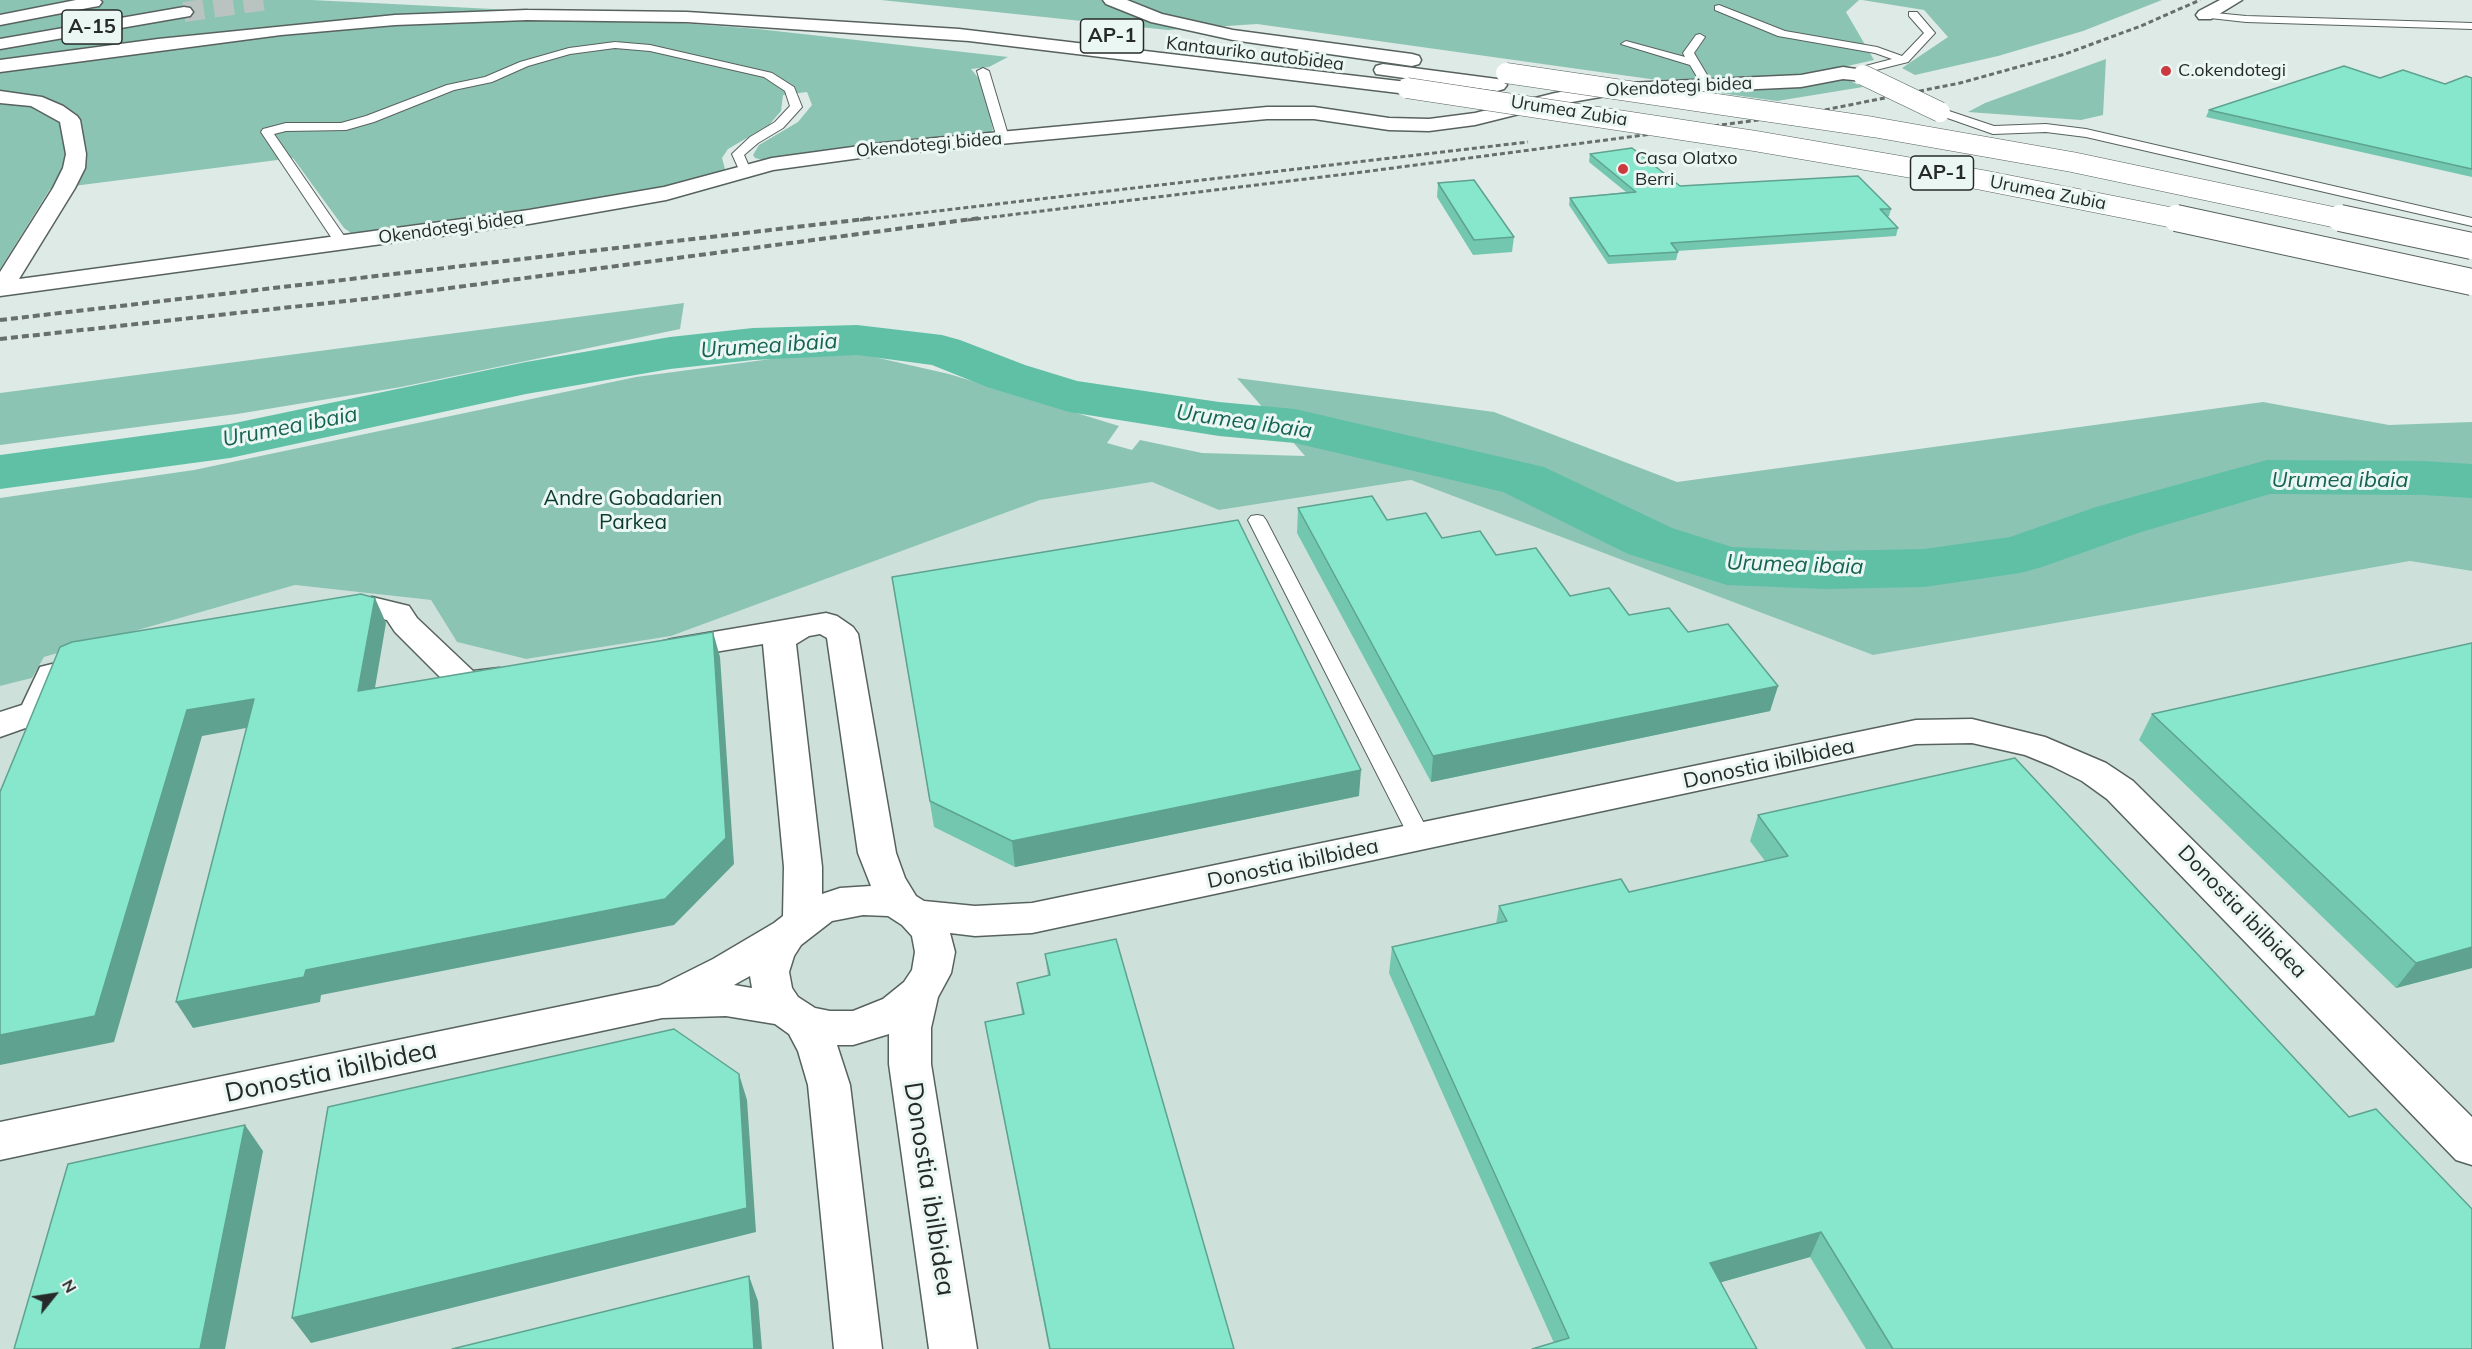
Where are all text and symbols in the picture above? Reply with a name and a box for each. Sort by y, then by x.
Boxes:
road number: A-15 [62,10,122,44]
road number: AP-1 [1080,19,1144,53]
street label: Kantauriko autobidea [1165,32,1345,76]
place label: C.okendotegi [2178,60,2286,82]
marker: C.okendotegi [2159,64,2173,78]
street label: Okendotegi bidea [1605,72,1753,102]
street label: Urumea Zubia [1509,91,1629,131]
street label: Okendotegi bidea [855,128,1003,162]
place label: Casa Olatxo Berri [1635,148,1737,190]
road number: AP-1 [1910,156,1974,190]
marker: Casa Olatxo Berri [1616,162,1630,176]
street label: Urumea Zubia [1988,171,2108,215]
street label: Okendotegi bidea [377,207,525,249]
water label: Urumea ibaia [700,328,838,364]
water label: Urumea ibaia [1174,399,1314,445]
water label: Urumea ibaia [220,401,360,453]
water label: Urumea ibaia [2271,467,2409,493]
park label: Andre Gobadarien Parkea [544,486,722,536]
water label: Urumea ibaia [1726,549,1864,581]
street label: Donostia ibilbidea [1681,734,1857,794]
street label: Donostia ibilbidea [1205,834,1381,894]
street label: Donostia ibilbidea [2172,840,2312,984]
street label: Donostia ibilbidea [222,1034,440,1110]
street label: Donostia ibilbidea [897,1080,961,1298]
north arrow [24,1265,84,1325]
text: N [58,1276,81,1296]

